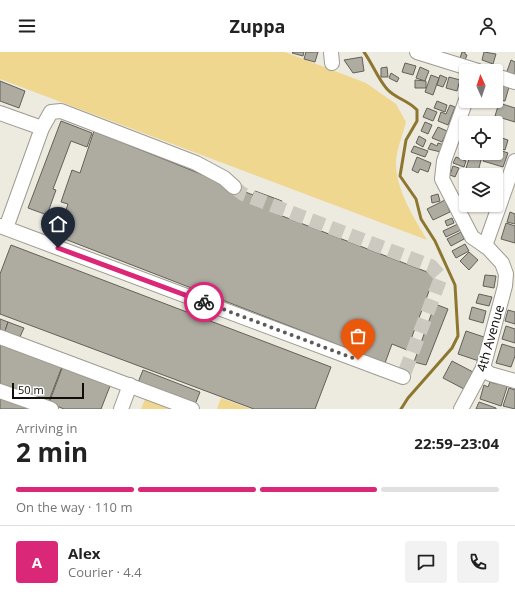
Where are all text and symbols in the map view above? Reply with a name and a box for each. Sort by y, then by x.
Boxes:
text: Zuppa [230,14,285,38]
icon: menu [16,15,38,37]
icon: person [477,15,499,37]
north arrow [459,64,503,108]
map controls [459,64,503,212]
button: locate [459,116,503,160]
button: layers [459,168,503,212]
pin [41,207,75,248]
icon: home [47,213,69,235]
courier [184,282,224,322]
icon: bike [193,291,215,313]
street label: 4th Avenue [472,303,508,373]
pin [341,319,375,360]
icon: bag [347,325,369,347]
scale bar [12,381,84,400]
text: 50 m [18,382,44,397]
text: Arriving in [16,419,78,437]
text: 22:59–23:04 [414,433,499,453]
text: 2 min [16,434,88,470]
text: On the way · 110 m [16,498,132,516]
button: chat [405,541,447,583]
button: phone [457,541,499,583]
text: Alex [68,543,100,563]
text: A [32,552,42,572]
text: Courier · 4.4 [68,563,142,581]

